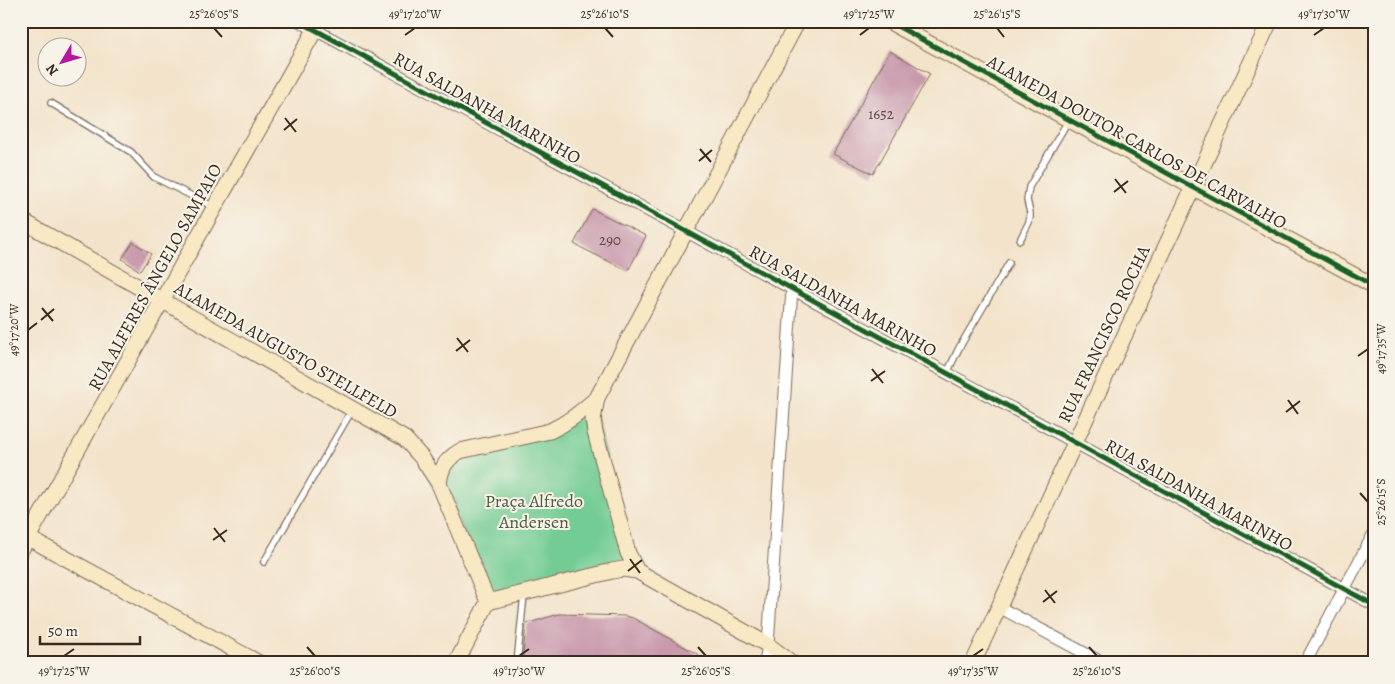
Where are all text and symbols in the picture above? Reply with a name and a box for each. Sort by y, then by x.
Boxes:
text: 25°26'05"S [189,6,239,22]
text: 49°17'20"W [389,6,442,22]
text: 25°26'10"S [581,6,629,22]
text: 49°17'25"W [843,6,896,22]
text: 25°26'15"S [973,6,1021,22]
text: 49°17'30"W [1298,6,1351,22]
north arrow [38,38,88,88]
street label: RUA SALDANHA MARINHO [389,46,585,170]
street label: ALAMEDA DOUTOR CARLOS DE CARVALHO [982,49,1291,235]
text: N [42,60,63,80]
house number: 1652 [868,104,894,124]
street label: RUA ALFERES ÂNGELO SAMPAIO [82,159,228,395]
house number: 290 [599,230,621,250]
street label: RUA SALDANHA MARINHO [745,239,941,363]
street label: RUA FRANCISCO ROCHA [1052,241,1156,427]
street label: ALAMEDA AUGUSTO STELLFELD [169,276,402,424]
text: 49°17'20"W [6,303,22,356]
text: 49°17'35"W [1373,323,1389,374]
street label: RUA SALDANHA MARINHO [1101,433,1297,557]
text: 25°26'15"S [1373,478,1389,526]
park label: Praça Alfredo Andersen [485,489,583,534]
scale bar [40,614,140,646]
text: 50 m [48,621,78,641]
text: 49°17'25"W [38,663,91,679]
text: 25°26'00"S [290,663,340,679]
text: 49°17'30"W [493,663,546,679]
text: 25°26'05"S [681,663,731,679]
text: 49°17'35"W [948,663,999,679]
text: 25°26'10"S [1073,663,1121,679]

